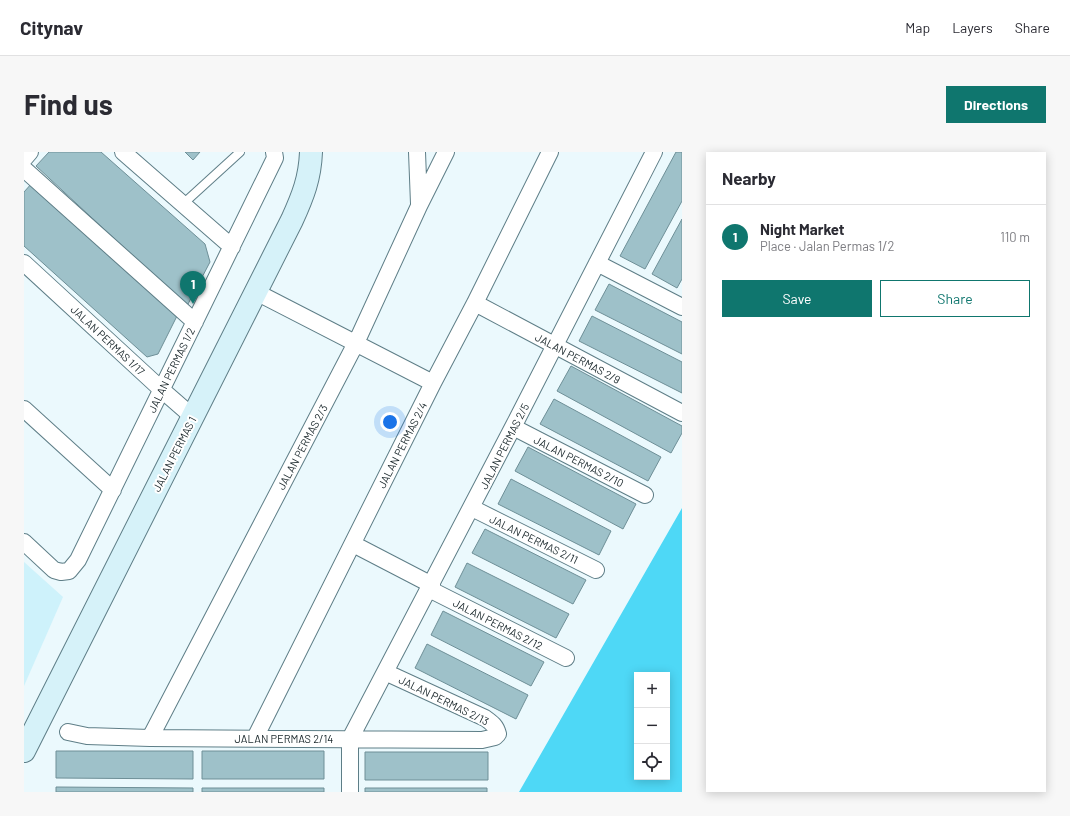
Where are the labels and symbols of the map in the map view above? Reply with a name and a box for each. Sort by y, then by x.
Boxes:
pin: 1 [180,271,206,304]
street label: JALAN PERMAS 1/17 [68,303,148,377]
street label: JALAN PERMAS 1/2 [145,325,197,415]
street label: JALAN PERMAS 2/9 [533,330,623,386]
street label: JALAN PERMAS 2/4 [375,400,429,490]
street label: JALAN PERMAS 2/5 [477,401,531,491]
street label: JALAN PERMAS 2/3 [274,402,330,492]
your location [380,412,400,432]
street label: JALAN PERMAS 1 [149,414,199,494]
street label: JALAN PERMAS 2/10 [532,433,626,489]
street label: JALAN PERMAS 2/11 [488,512,580,566]
street label: JALAN PERMAS 2/12 [451,596,545,652]
street label: JALAN PERMAS 2/13 [397,673,491,727]
street label: JALAN PERMAS 2/14 [235,732,333,745]

